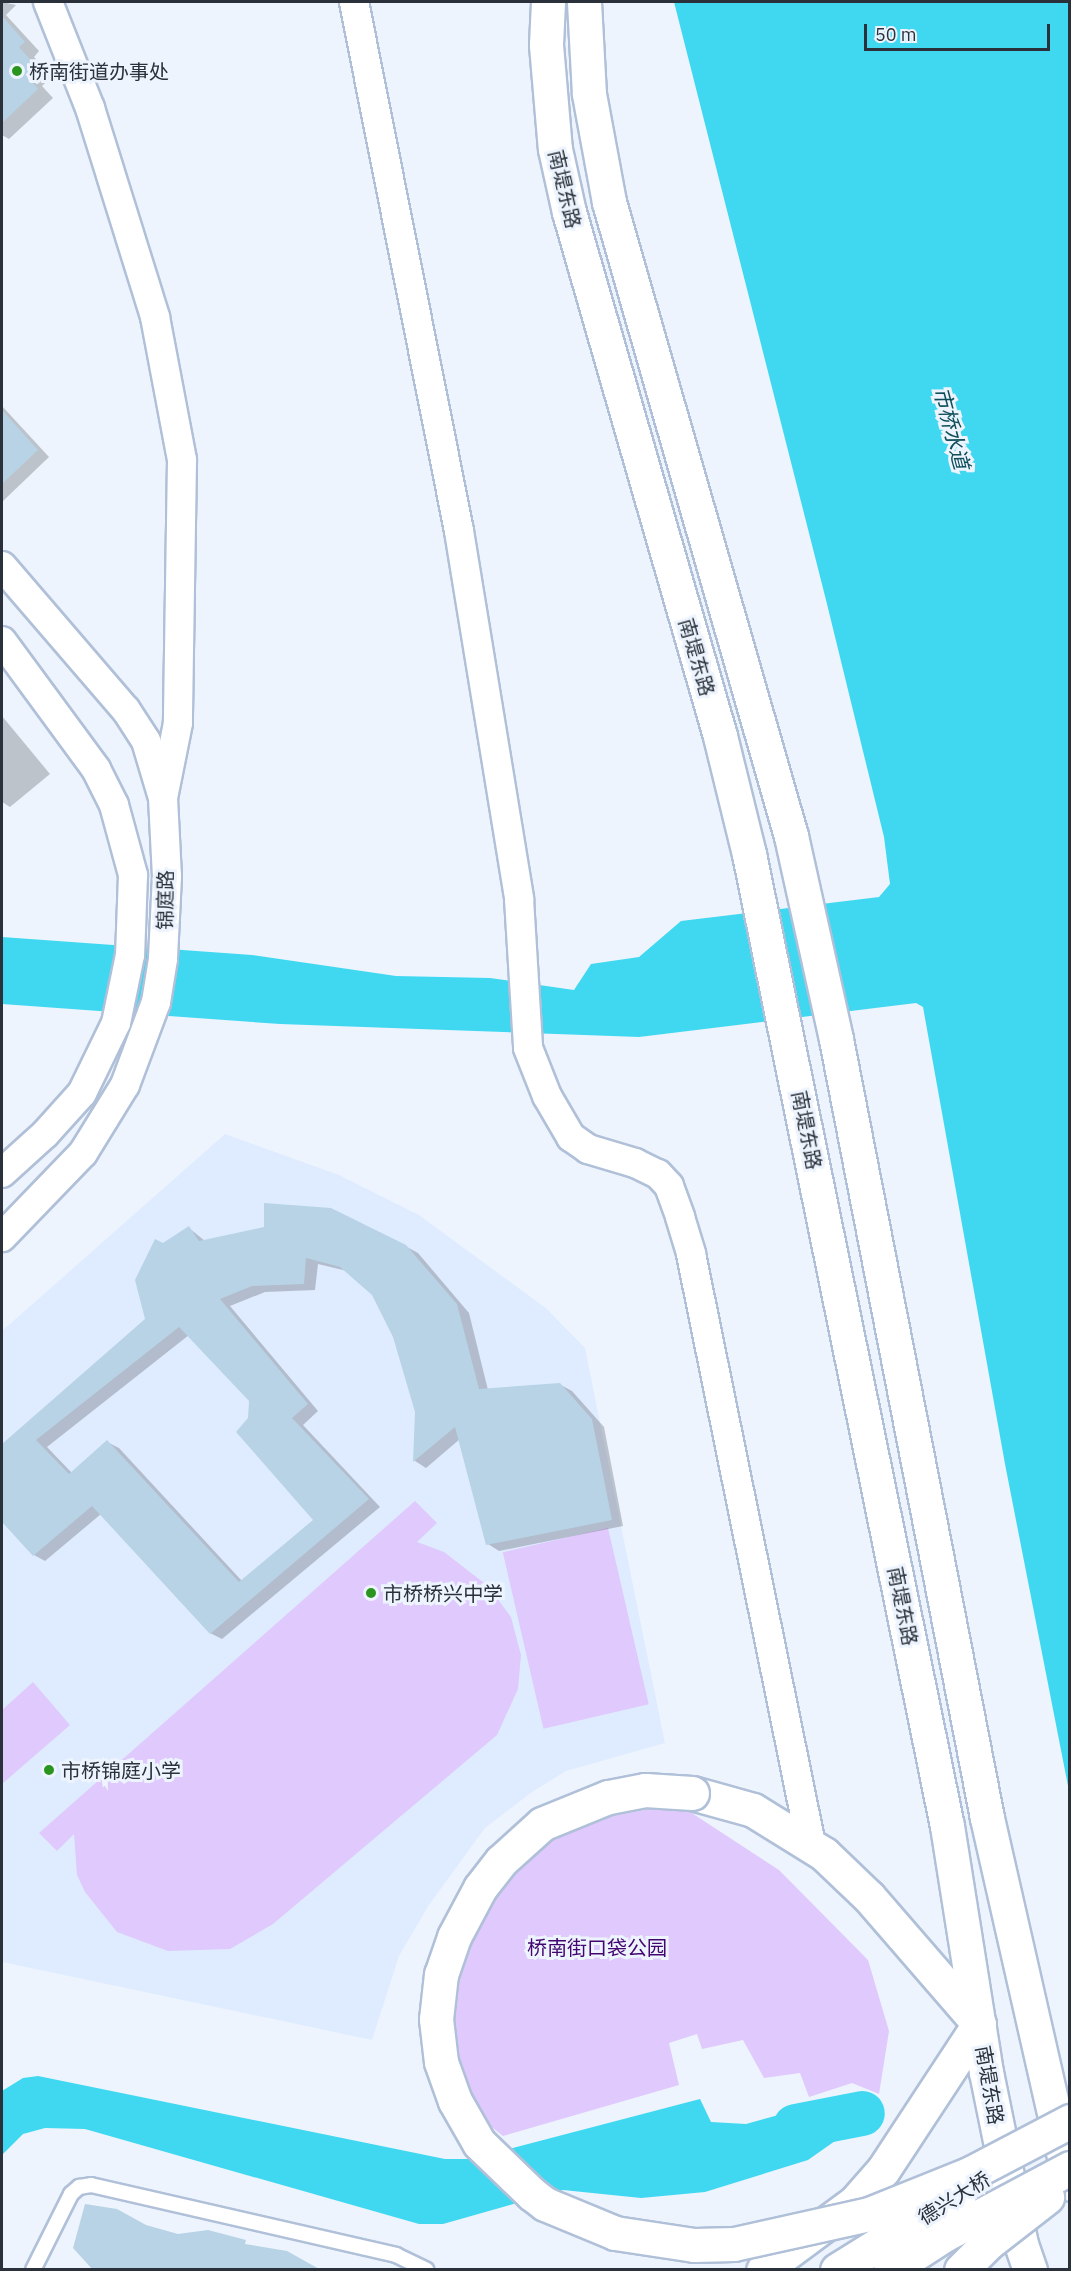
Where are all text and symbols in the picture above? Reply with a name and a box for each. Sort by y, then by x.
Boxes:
scale bar [867,12,1053,50]
text: 50 m [875,23,917,46]
place label: 桥南街道办事处 [29,59,169,83]
marker: 桥南街道办事处 [10,64,24,78]
street label: 南堤东路 [544,147,586,231]
water label: 市桥水道 [929,384,975,472]
street label: 南堤东路 [674,615,720,699]
street label: 锦庭路 [152,870,178,930]
street label: 南堤东路 [788,1088,826,1172]
street label: 南堤东路 [884,1564,922,1648]
place label: 市桥桥兴中学 [383,1581,503,1605]
marker: 市桥桥兴中学 [364,1586,378,1600]
place label: 市桥锦庭小学 [61,1758,181,1782]
marker: 市桥锦庭小学 [42,1763,56,1777]
park label: 桥南街口袋公园 [527,1935,667,1959]
street label: 南堤东路 [971,2044,1009,2126]
street label: 德兴大桥 [914,2167,994,2229]

